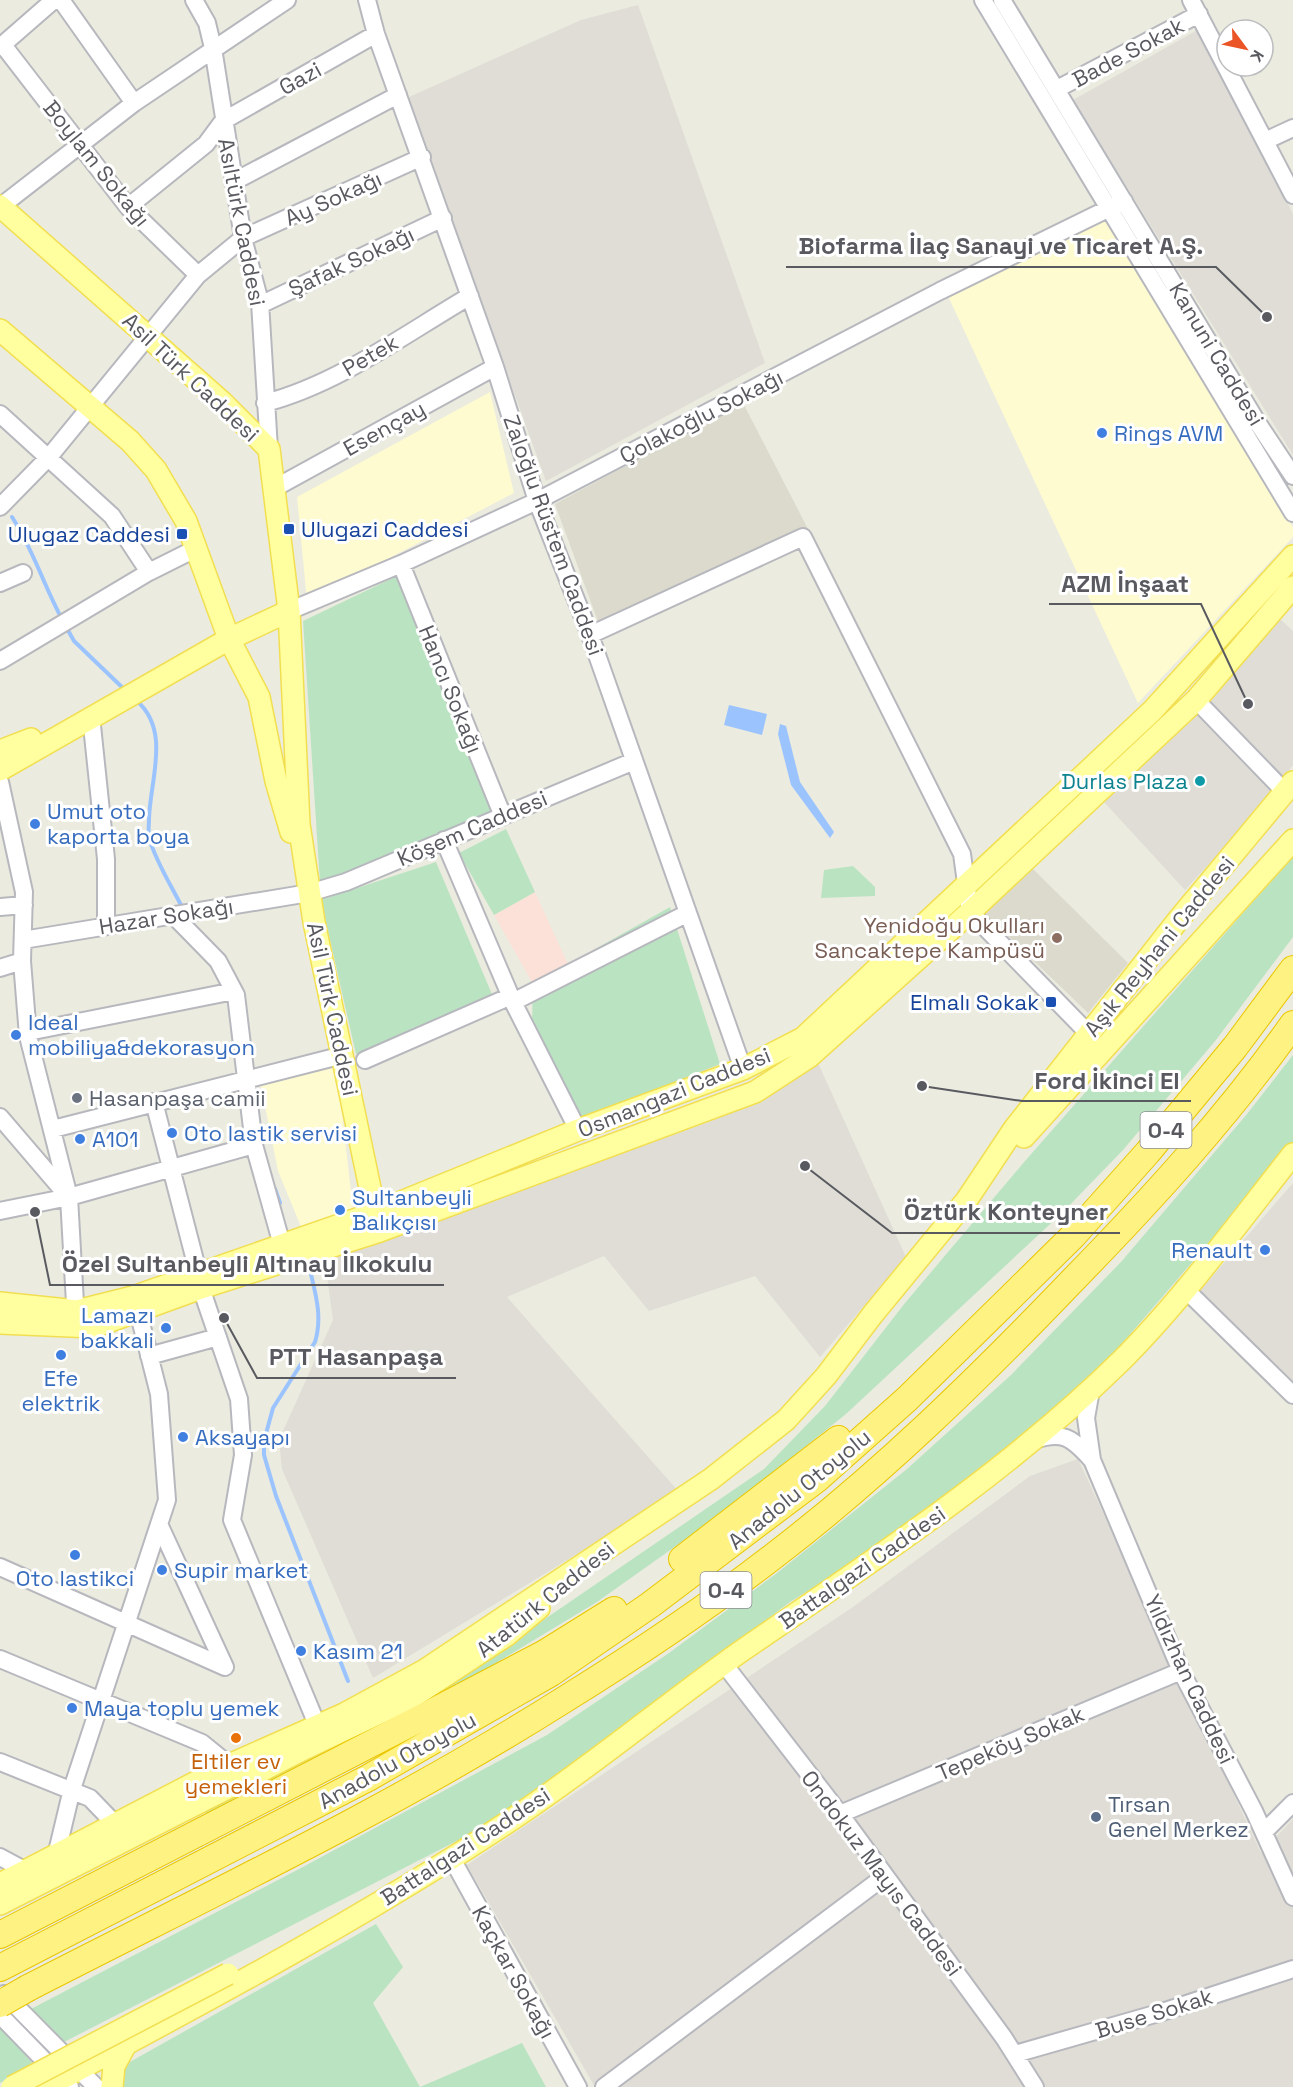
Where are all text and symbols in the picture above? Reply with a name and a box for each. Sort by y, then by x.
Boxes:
street label: Bade Sokak [1067,11,1189,93]
north arrow [1215,18,1275,78]
text: K [1246,46,1269,66]
street label: Gazi [274,55,326,101]
street label: Boylam Sokağı [37,94,157,232]
street label: Asıltürk Caddesi [212,136,272,308]
street label: Ay Sokağı [280,164,386,232]
street label: Şafak Sokağı [284,220,418,302]
callout: Biofarma İlaç Sanayi ve Ticaret A.Ş. [786,225,1216,267]
text: Biofarma İlaç Sanayi ve Ticaret A.Ş. [799,230,1203,261]
street label: Kanuni Caddesi [1163,277,1271,431]
street label: Asil Türk Caddesi [117,307,265,447]
street label: Petek [337,328,403,382]
street label: Çolakoğlu Sokağı [615,363,787,469]
street label: Esençay [338,394,430,462]
street label: Zaloğlu Rüstem Caddesi [497,411,611,659]
place label: Rings AVM [1114,419,1223,447]
marker: Rings AVM [1095,426,1109,440]
place label: Ulugazi Caddesi [301,515,469,543]
place label: Ulugaz Caddesi [8,520,170,548]
marker: Ulugazi Caddesi [282,522,296,536]
marker: Ulugaz Caddesi [175,527,189,541]
callout: AZM İnşaat [1049,562,1201,604]
text: AZM İnşaat [1061,568,1189,599]
street label: Hancı Sokağı [413,621,489,757]
place label: Durlas Plaza [1061,767,1188,795]
marker: Durlas Plaza [1193,774,1207,788]
street label: Köşem Caddesi [393,784,551,872]
place label: Umut oto kaporta boya [47,797,190,850]
marker: Umut oto kaporta boya [28,817,42,831]
street label: Aşık Reyhani Caddesi [1078,850,1240,1042]
street label: Hazar Sokağı [97,892,235,940]
place label: Yenidoğu Okulları Sancaktepe Kampüsü [814,911,1045,964]
street label: Asil Türk Caddesi [301,920,365,1098]
marker: Yenidoğu Okulları Sancaktepe Kampüsü [1050,931,1064,945]
place label: Elmalı Sokak [910,988,1039,1016]
marker: Elmalı Sokak [1044,995,1058,1009]
place label: Ideal mobiliya&dekorasyon [28,1008,255,1061]
marker: Ideal mobiliya&dekorasyon [9,1028,23,1042]
street label: Osmangazi Caddesi [574,1041,774,1143]
callout: Ford İkinci El [1022,1059,1191,1101]
text: Ford İkinci El [1034,1065,1180,1096]
place label: Hasanpaşa camii [89,1084,266,1112]
marker: Hasanpaşa camii [70,1091,84,1105]
road number: O-4 [1140,1112,1192,1148]
place label: Oto lastik servisi [184,1119,357,1147]
place label: A101 [92,1125,138,1153]
marker: Oto lastik servisi [165,1126,179,1140]
marker: A101 [73,1132,87,1146]
place label: Sultanbeyli Balıkçısı [352,1183,472,1236]
callout: Öztürk Konteyner [892,1191,1120,1233]
text: Öztürk Konteyner [904,1196,1108,1227]
marker: Sultanbeyli Balıkçısı [333,1203,347,1217]
place label: Renault [1171,1236,1253,1264]
callout: Özel Sultanbeyli Altınay İlkokulu [50,1243,444,1285]
marker: Renault [1258,1243,1272,1257]
text: Özel Sultanbeyli Altınay İlkokulu [62,1248,432,1279]
place label: Lamazı bakkali [80,1301,154,1354]
marker: Lamazı bakkali [159,1321,173,1335]
callout: PTT Hasanpaşa [257,1336,456,1378]
text: PTT Hasanpaşa [269,1341,443,1372]
marker: Efe elektrik [54,1348,68,1362]
place label: Efe elektrik [22,1364,101,1417]
place label: Aksayapı [195,1423,290,1451]
street label: Anadolu Otoyolu [722,1423,876,1555]
marker: Aksayapı [176,1430,190,1444]
street label: Battalgazi Caddesi [773,1499,951,1635]
street label: Atatürk Caddesi [470,1535,620,1663]
marker: Oto lastikci [68,1548,82,1562]
place label: Supir market [174,1556,308,1584]
marker: Supir market [155,1563,169,1577]
place label: Oto lastikci [16,1564,134,1592]
road number: O-4 [700,1572,752,1608]
street label: Yıldızhan Caddesi [1138,1590,1242,1768]
place label: Kasım 21 [313,1637,403,1665]
marker: Kasım 21 [294,1644,308,1658]
place label: Maya toplu yemek [84,1694,280,1722]
street label: Tepeköy Sokak [932,1699,1088,1787]
marker: Maya toplu yemek [65,1701,79,1715]
street label: Anadolu Otoyolu [313,1705,481,1815]
marker: Eltiler ev yemekleri [229,1731,243,1745]
place label: Eltiler ev yemekleri [185,1747,287,1800]
street label: Ondokuz Mayıs Caddesi [795,1764,969,1982]
street label: Battalgazi Caddesi [375,1781,555,1911]
place label: Tırsan Genel Merkez [1108,1790,1249,1843]
marker: Tırsan Genel Merkez [1089,1810,1103,1824]
street label: Kaçkar Sokağı [466,1901,562,2043]
street label: Buse Sokak [1092,1982,1216,2044]

